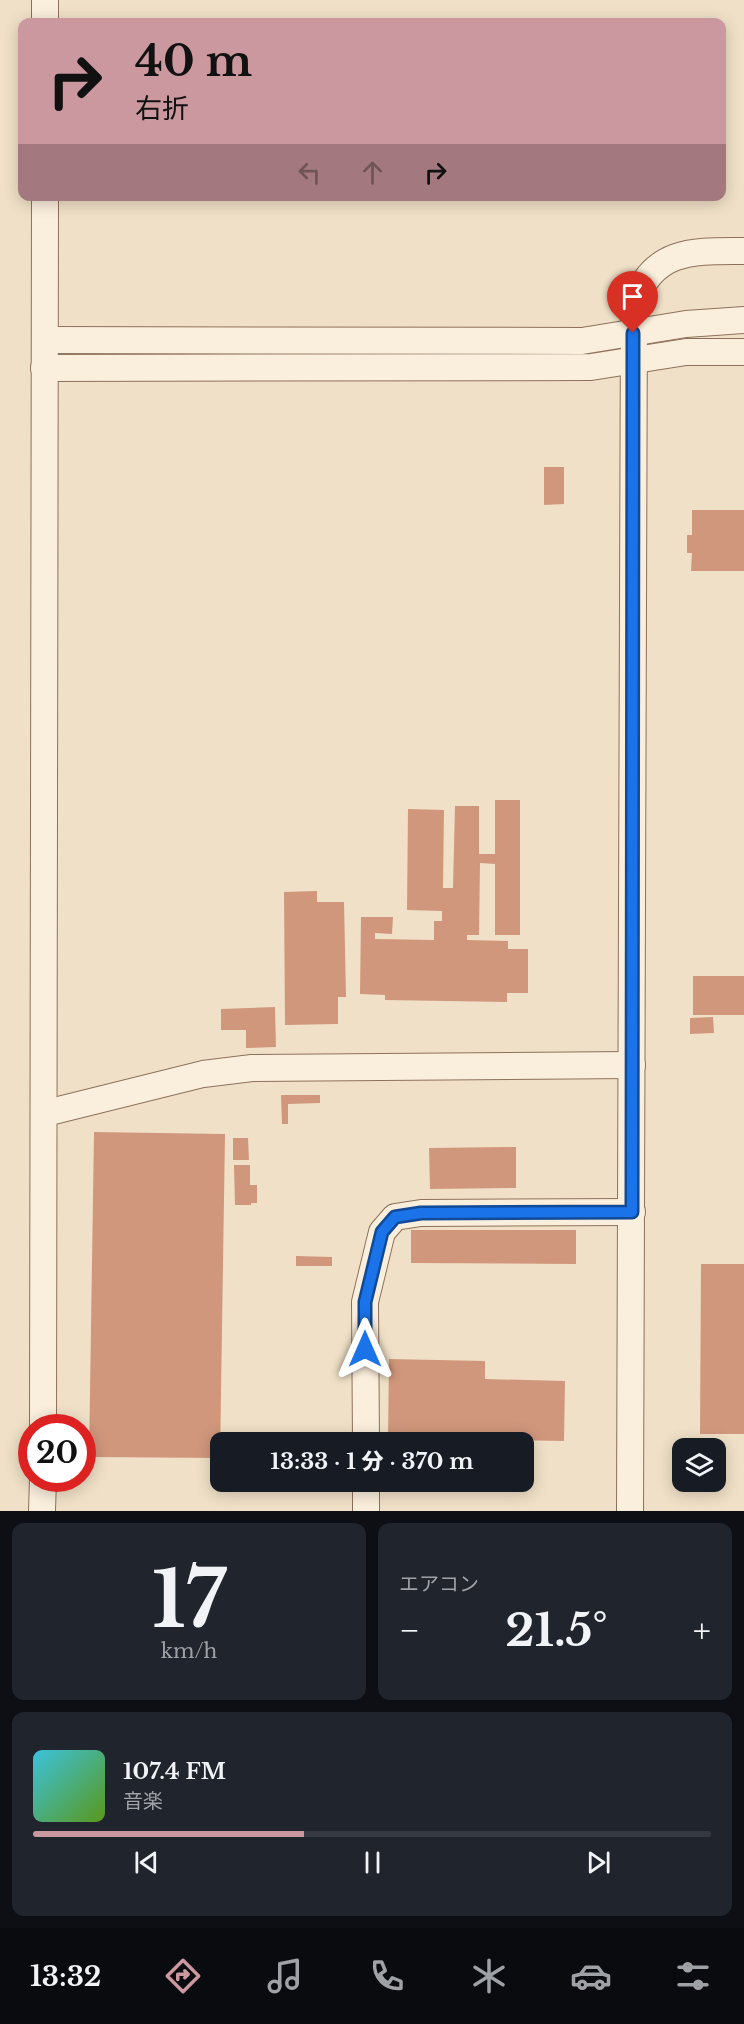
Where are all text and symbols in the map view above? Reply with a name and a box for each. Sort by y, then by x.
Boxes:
text: 40 m [135,35,252,87]
icon: right [36,42,114,120]
text: 右折 [135,92,189,125]
icon: left [293,156,326,189]
icon: ahead [356,156,389,189]
icon: right [419,156,452,189]
pin [607,271,658,333]
icon: arrive [616,280,649,313]
position arrow [333,1317,397,1381]
speed limit sign: 20 [18,1414,96,1492]
map controls [672,1438,726,1492]
button: layers [672,1438,726,1492]
text: 13:33 · 1 分 · 370 m [270,1448,474,1475]
text: 17 [152,1551,226,1648]
text: エアコン [399,1572,479,1596]
text: 21.5° [505,1602,608,1658]
text: − [399,1610,420,1651]
text: + [693,1610,711,1651]
text: km/h [161,1639,217,1663]
text: 107.4 FM [123,1758,226,1785]
text: 音楽 [123,1789,163,1813]
icon: previous [130,1846,163,1879]
icon: pause [356,1846,389,1879]
icon: next [582,1846,615,1879]
icon: directions [162,1955,204,1997]
icon: music [264,1955,306,1997]
icon: phone [366,1955,408,1997]
icon: climate [468,1955,510,1997]
icon: car [570,1955,612,1997]
icon: filters [672,1955,714,1997]
text: 13:32 [30,1960,101,1993]

